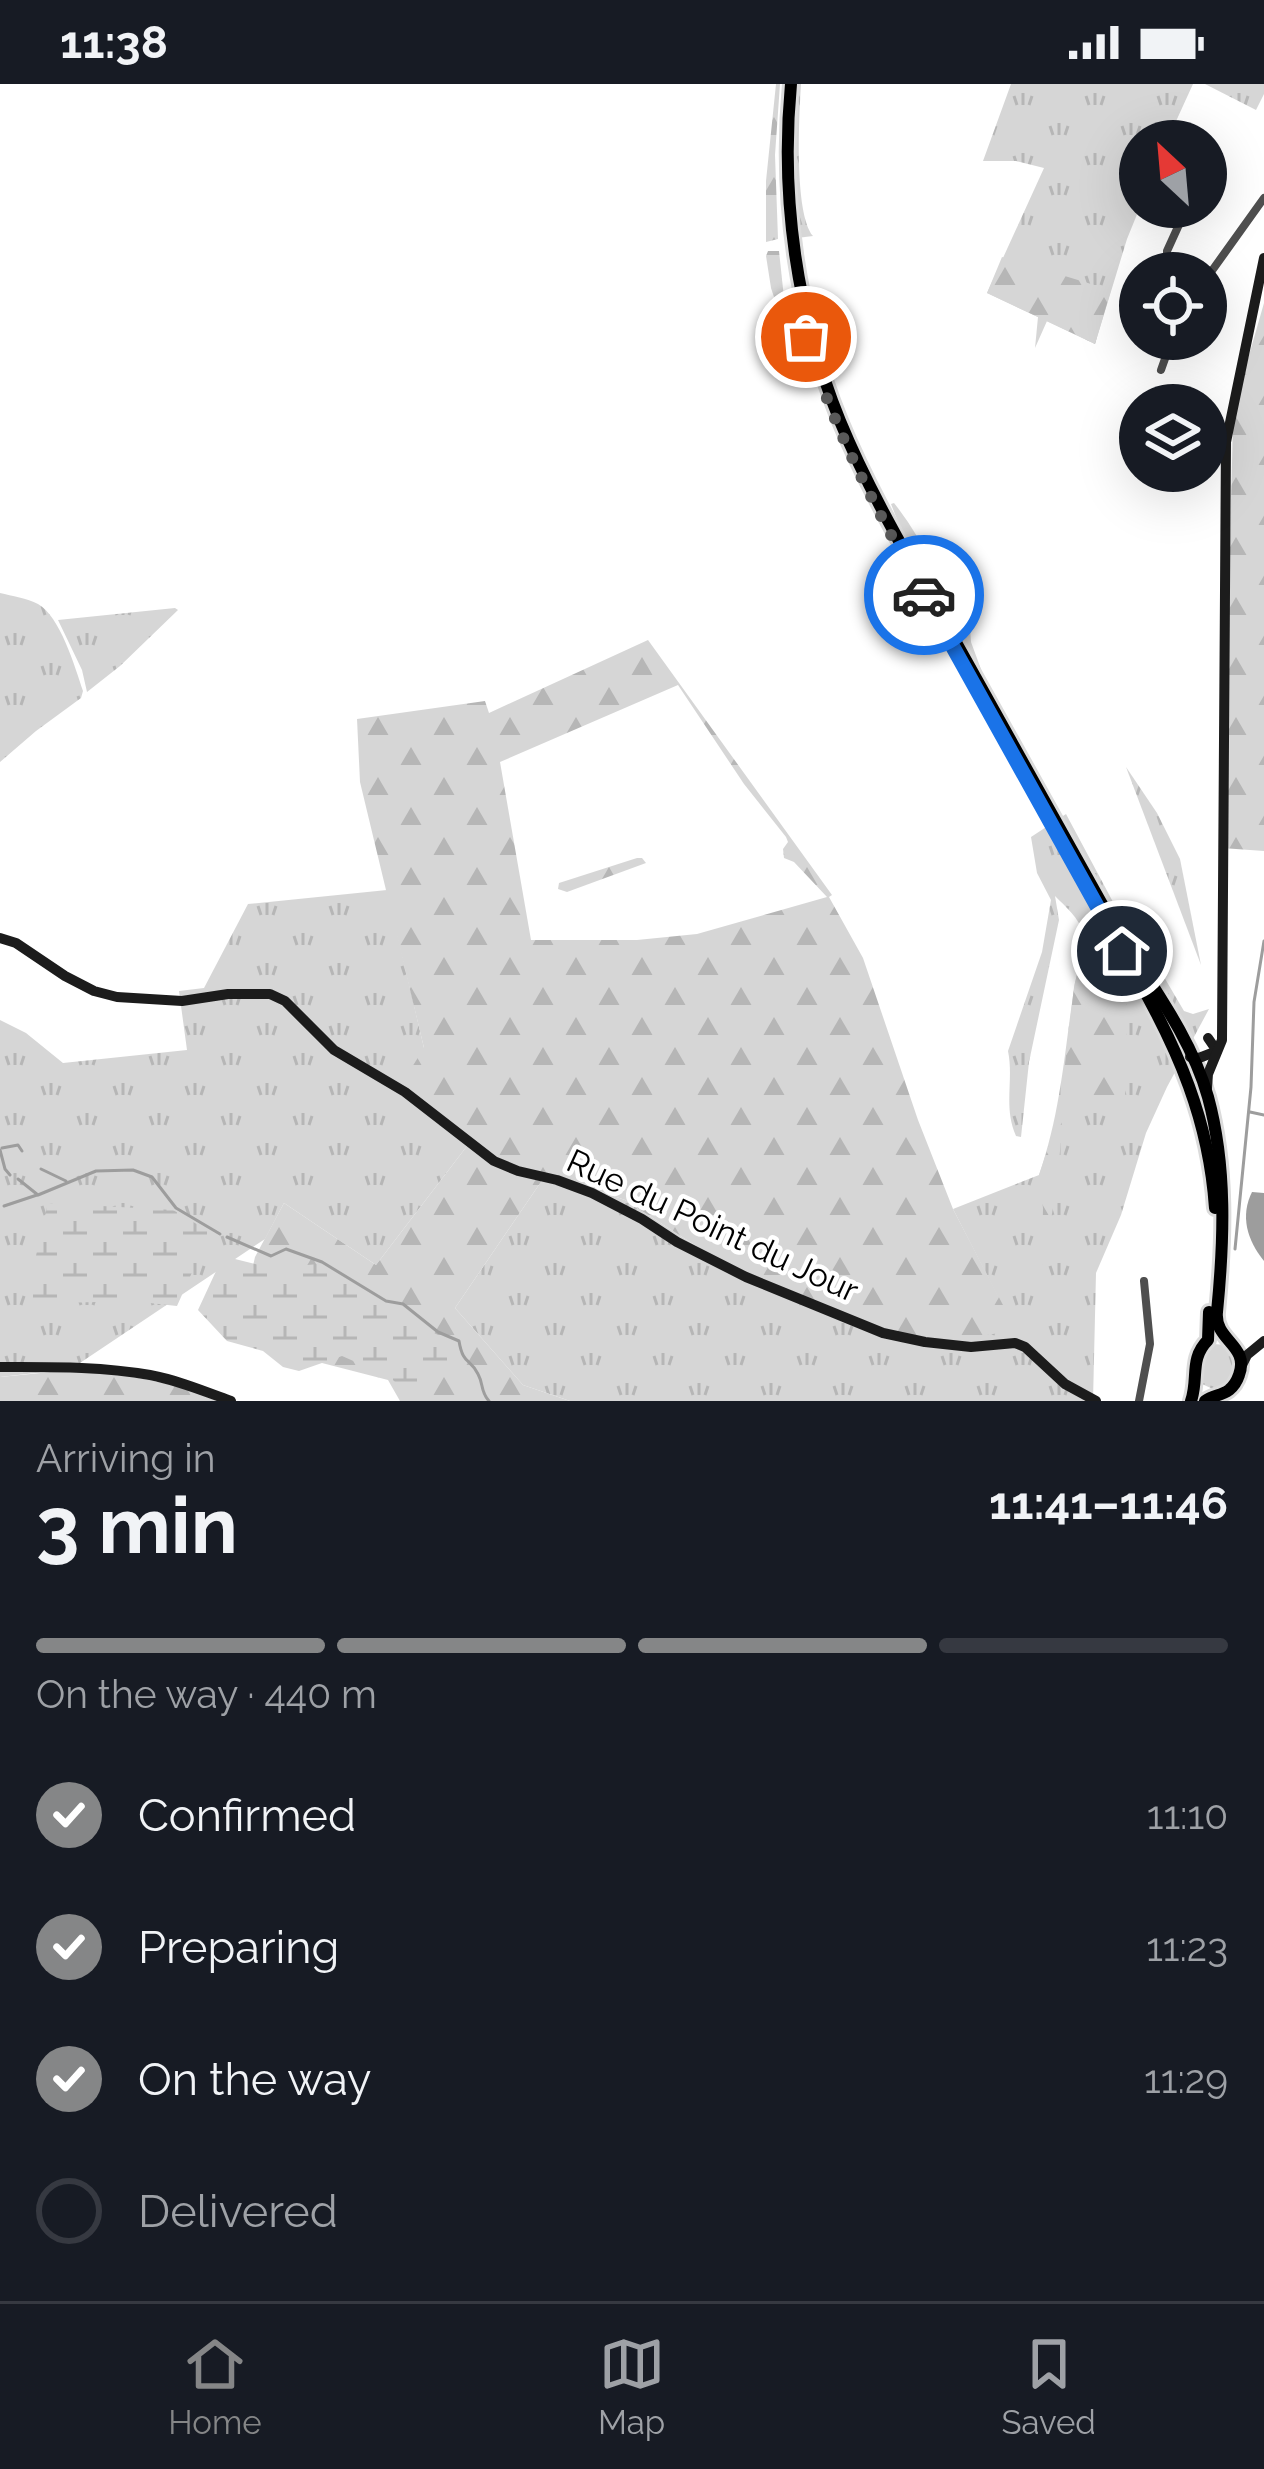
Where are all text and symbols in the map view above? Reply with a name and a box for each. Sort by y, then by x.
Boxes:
text: 11:38 [60,16,168,69]
north arrow [1119,120,1227,228]
map controls [1119,120,1227,492]
button: locate [1119,252,1227,360]
pin [755,286,857,388]
icon: bag [773,304,839,370]
button: layers [1119,384,1227,492]
courier [864,535,984,655]
icon: car [891,562,957,628]
pin [1071,900,1173,1002]
icon: home [1089,918,1155,984]
street label: Rue du Point du Jour [561,1141,865,1310]
text: Arriving in [36,1435,216,1481]
text: 11:41–11:46 [989,1477,1228,1530]
text: 3 min [36,1480,238,1571]
text: On the way · 440 m [36,1671,377,1717]
icon: check [36,1782,102,1848]
text: Confirmed [138,1789,356,1842]
text: 11:10 [1147,1792,1228,1838]
icon: check [36,1914,102,1980]
text: Preparing [138,1921,339,1974]
text: 11:23 [1146,1924,1228,1970]
icon: check [36,2046,102,2112]
text: On the way [138,2053,372,2106]
text: 11:29 [1144,2056,1228,2102]
text: Delivered [138,2185,338,2238]
tab: Home [168,2331,262,2442]
tab: Map [598,2331,665,2442]
tab: Saved [1001,2331,1096,2442]

